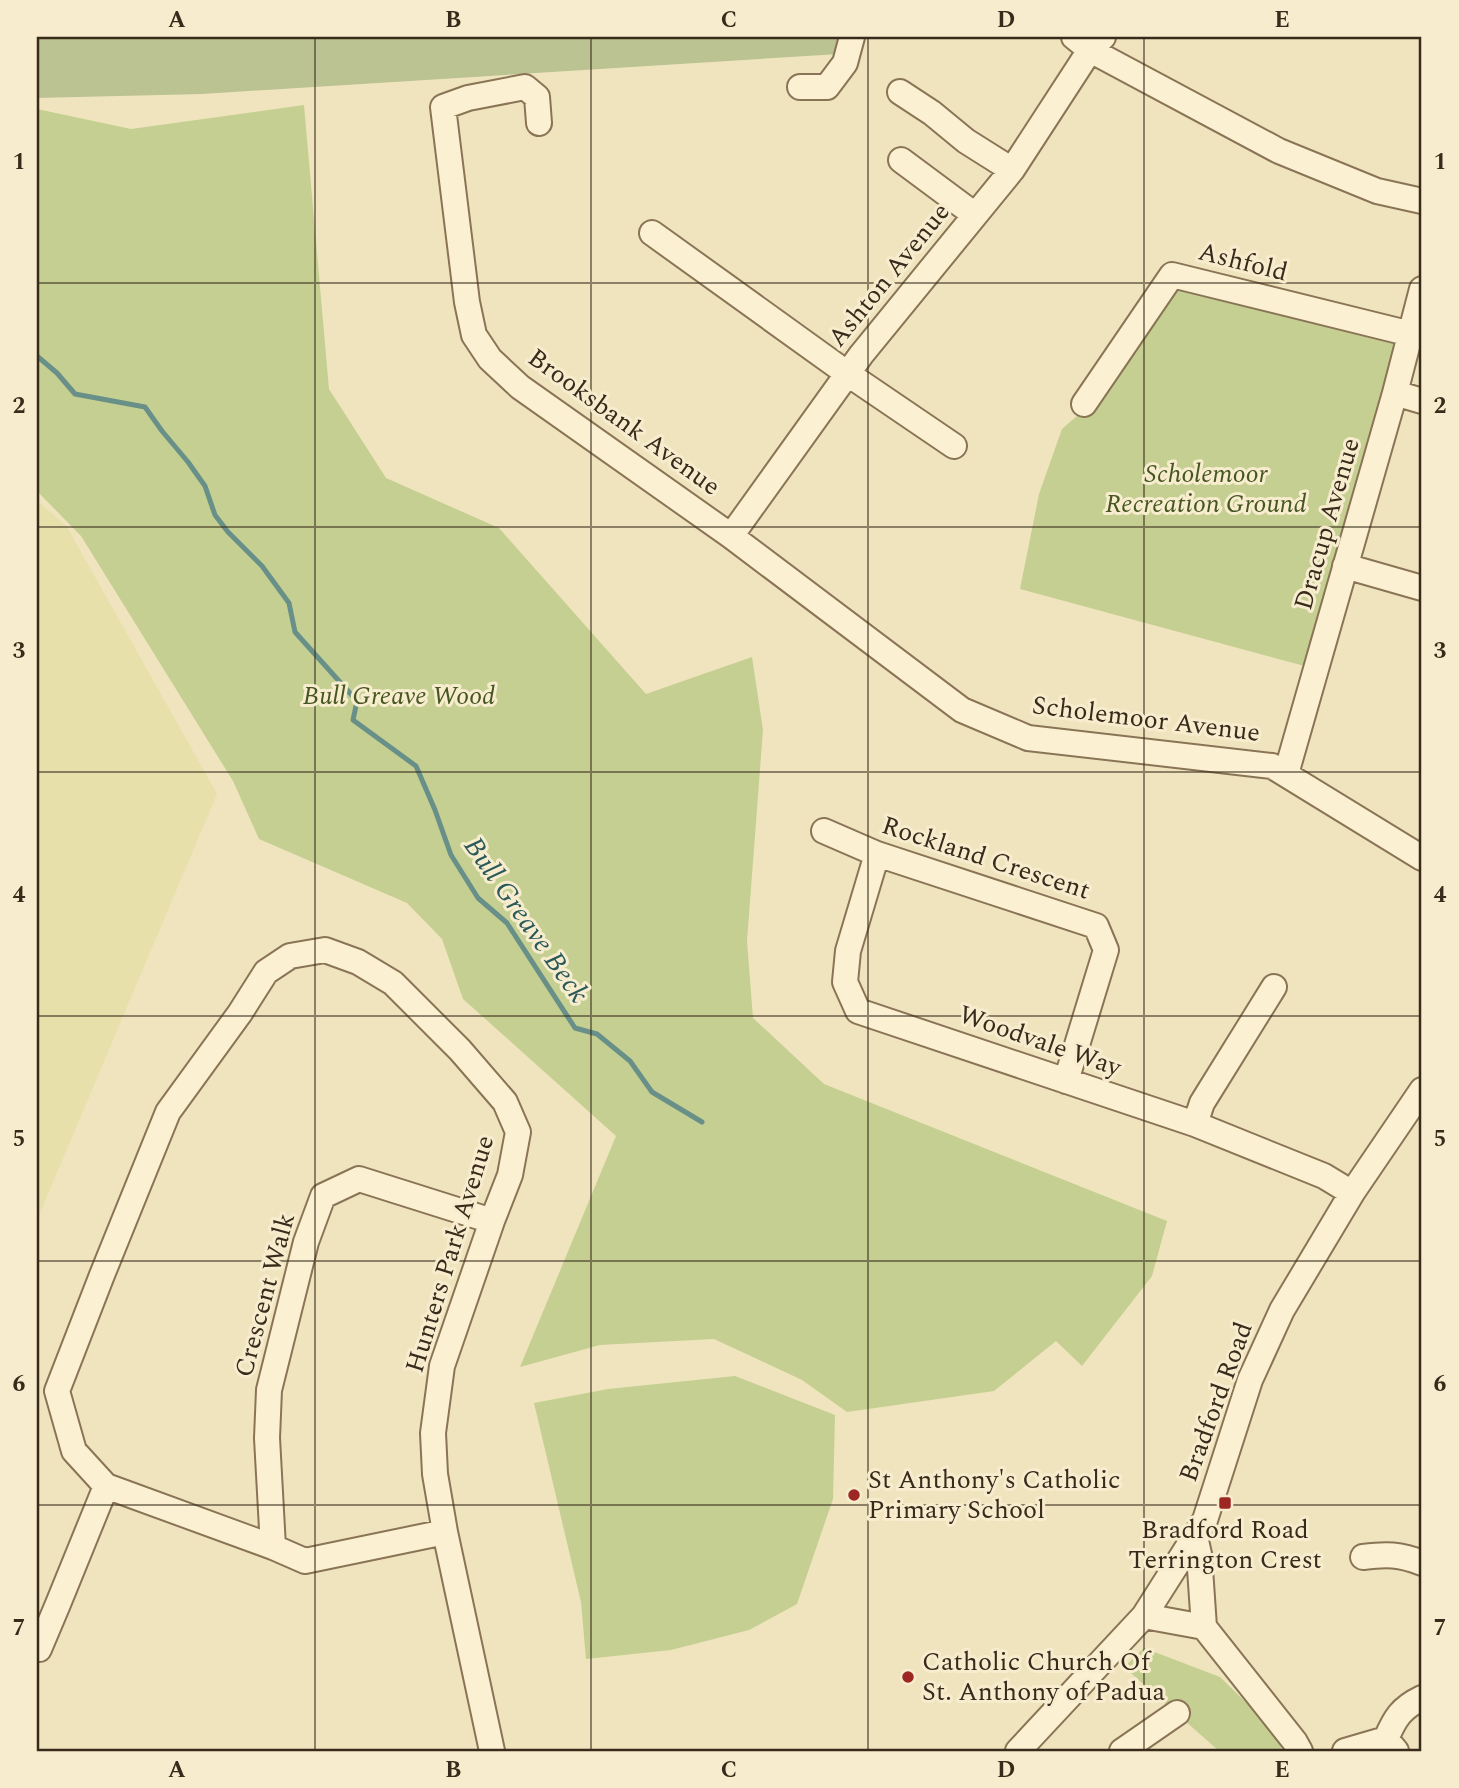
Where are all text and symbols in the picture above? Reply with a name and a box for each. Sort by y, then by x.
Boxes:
text: A [168,3,186,38]
text: B [445,3,461,38]
text: C [721,3,737,38]
text: D [997,3,1015,38]
text: E [1274,3,1290,38]
text: 1 [13,145,25,180]
text: 1 [1434,145,1446,180]
street label: Ashton Avenue [818,194,960,356]
street label: Ashfold [1194,232,1292,292]
street label: Brooksbank Avenue [519,338,729,506]
text: 2 [13,389,26,424]
text: 2 [1434,389,1447,424]
street label: Dracup Avenue [1283,433,1371,615]
park label: Scholemoor Recreation Ground [1105,454,1307,524]
text: 3 [13,634,26,669]
text: 3 [1434,634,1447,669]
park label: Bull Greave Wood [303,676,495,716]
street label: Scholemoor Avenue [1030,685,1262,753]
street label: Rockland Crescent [877,805,1095,911]
water label: Bull Greave Beck [453,828,599,1012]
text: 4 [13,878,26,913]
text: 4 [1434,878,1447,913]
street label: Woodvale Way [953,994,1128,1088]
text: 5 [13,1122,25,1157]
text: 5 [1434,1122,1446,1157]
street label: Hunters Park Avenue [395,1130,505,1378]
street label: Crescent Walk [224,1208,306,1382]
street label: Bradford Road [1169,1316,1263,1488]
text: 6 [13,1367,26,1402]
text: 6 [1434,1367,1447,1402]
place label: St Anthony's Catholic Primary School [868,1460,1121,1530]
marker: St Anthony's Catholic Primary School [846,1487,862,1503]
marker: Bradford Road Terrington Crest [1217,1495,1233,1511]
place label: Bradford Road Terrington Crest [1128,1510,1322,1580]
text: 7 [13,1611,25,1646]
text: 7 [1434,1611,1446,1646]
place label: Catholic Church Of St. Anthony of Padua [922,1642,1165,1712]
marker: Catholic Church Of St. Anthony of Padua [900,1669,916,1685]
text: A [168,1753,186,1788]
text: B [445,1753,461,1788]
text: C [721,1753,737,1788]
text: D [997,1753,1015,1788]
text: E [1274,1753,1290,1788]

